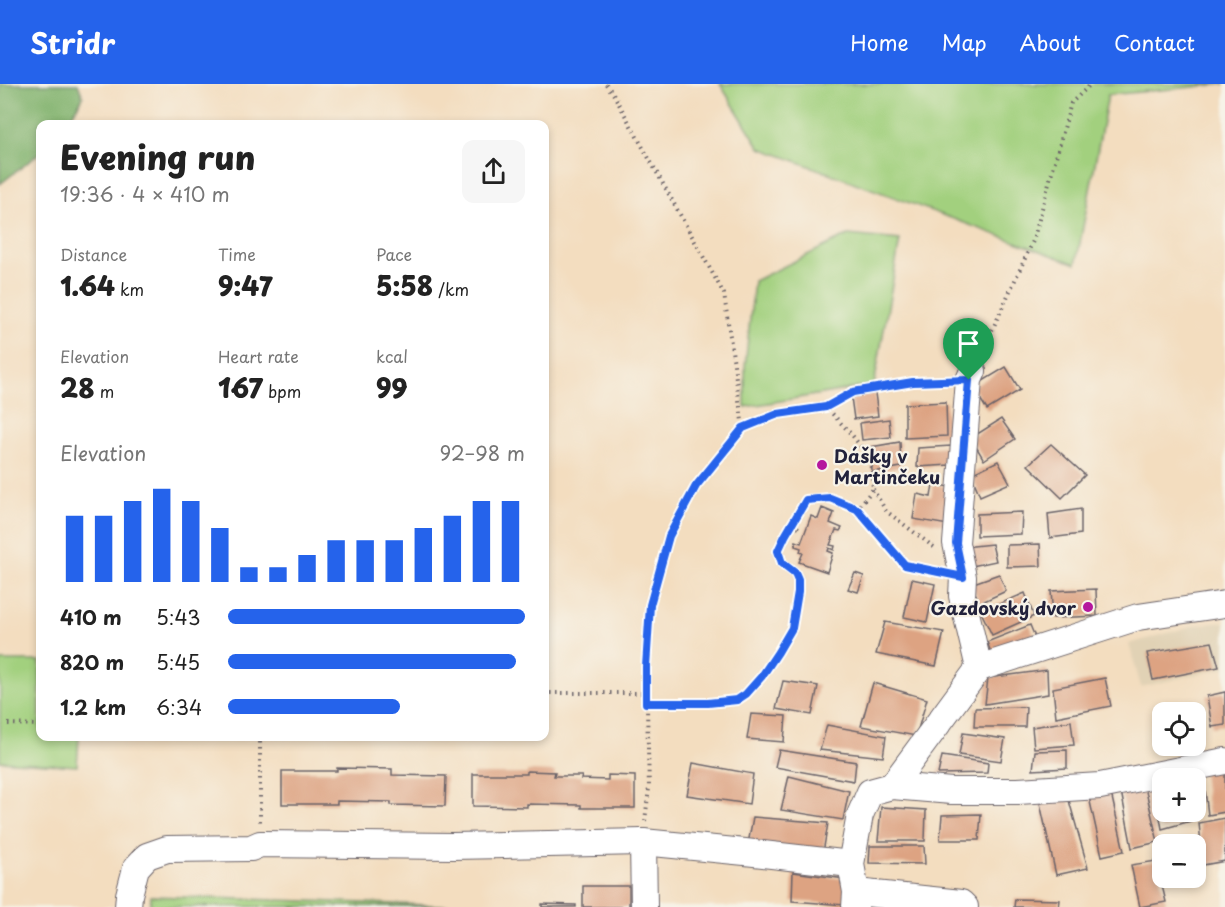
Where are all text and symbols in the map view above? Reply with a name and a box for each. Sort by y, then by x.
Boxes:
text: Stridr [30,21,115,64]
text: Home [850,26,909,58]
text: Map [942,26,987,58]
text: About [1020,26,1081,58]
text: Contact [1114,26,1195,58]
text: Evening run [60,131,255,181]
button: share [462,140,525,203]
text: 19:36 · 4 × 410 m [60,179,230,209]
text: Distance [60,242,127,266]
text: Time [218,242,256,266]
text: Pace [376,242,412,266]
text: 1.64 [60,266,115,305]
text: 9:47 [218,266,272,305]
text: 5:58 [376,266,433,305]
text: km [115,277,144,301]
text: /km [433,277,469,301]
pin [943,318,994,380]
icon: arrive [952,327,985,360]
text: Elevation [60,344,129,368]
text: Heart rate [218,344,299,368]
text: kcal [376,344,408,368]
text: 28 [60,368,95,407]
text: 167 [218,368,263,407]
text: 99 [376,368,408,407]
text: m [95,379,114,403]
text: bpm [263,379,301,403]
text: Elevation [60,438,146,468]
text: 92–98 m [440,438,525,468]
place label: Dášky v Martinčeku [834,442,940,490]
marker: Dášky v Martinčeku [815,458,829,472]
place label: Gazdovský dvor [930,594,1077,621]
marker: Gazdovský dvor [1081,600,1095,614]
text: 410 m [60,602,122,632]
text: 5:43 [156,602,200,632]
text: 820 m [60,647,124,677]
text: 5:45 [156,647,200,677]
text: 1.2 km [60,692,126,722]
text: 6:34 [156,692,202,722]
map controls [1152,702,1206,888]
button: locate [1152,702,1206,756]
button: + [1152,768,1206,822]
button: − [1152,834,1206,888]

